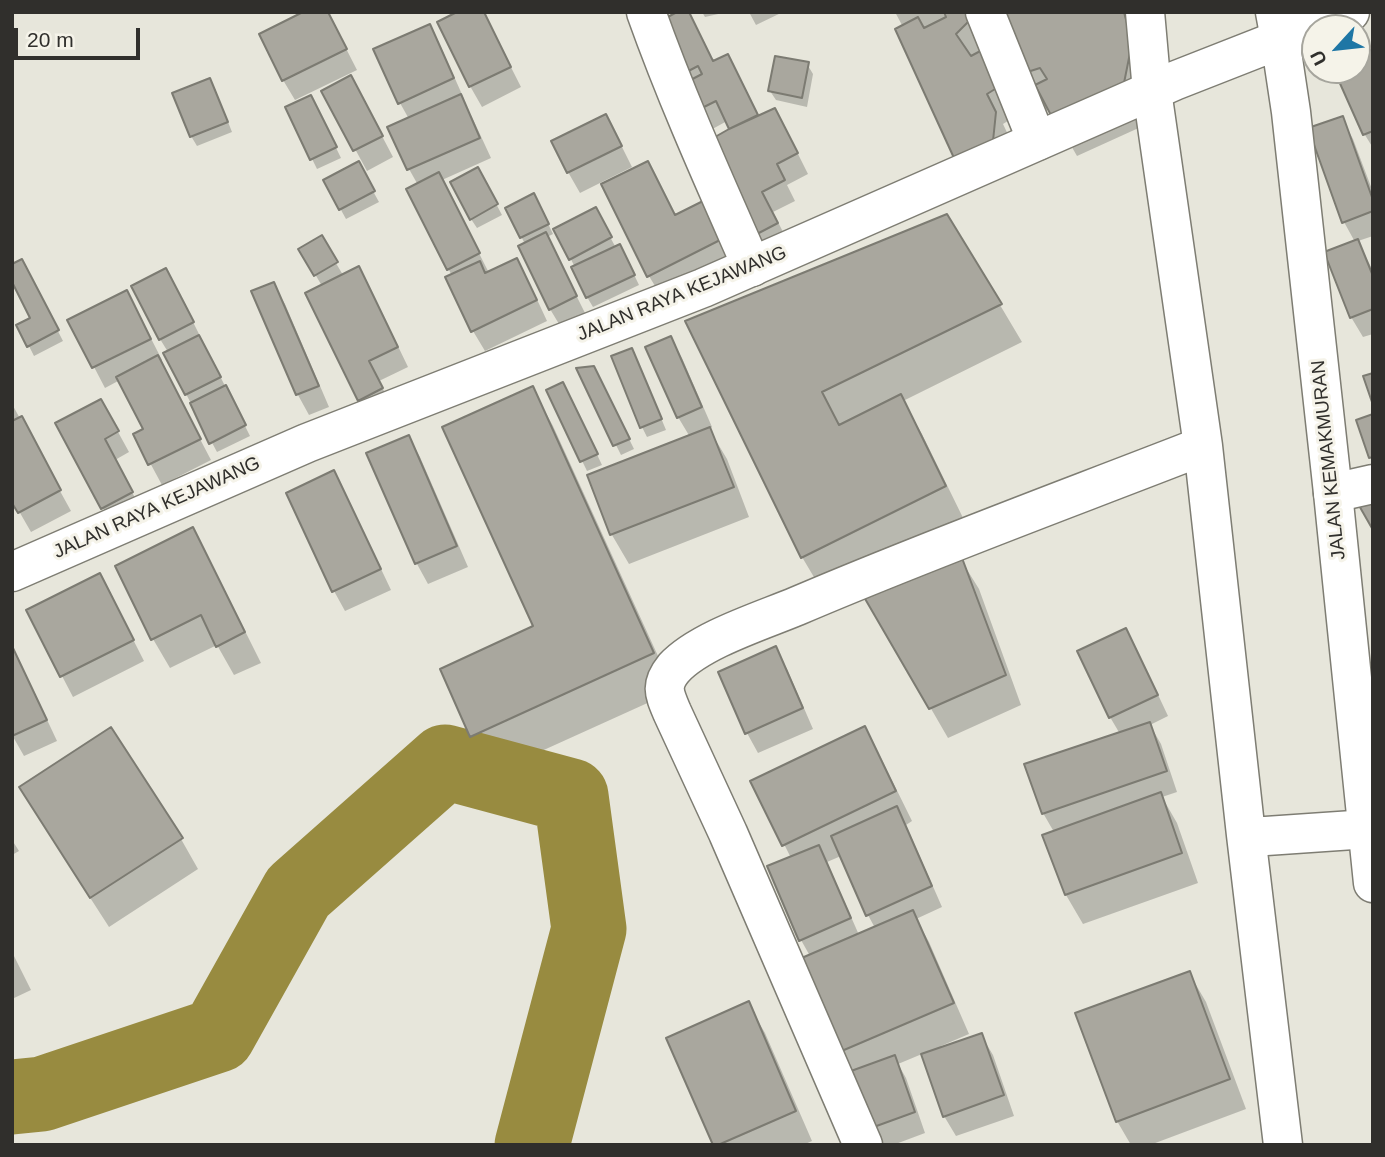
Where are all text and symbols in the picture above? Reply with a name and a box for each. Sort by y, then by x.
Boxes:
scale bar [18,14,144,58]
north arrow [1301,14,1371,84]
text: 20 m [27,28,74,51]
text: U [1306,47,1331,69]
street label: JALAN RAYA KEJAWANG [574,242,790,346]
street label: JALAN KEMAKMURAN [1307,359,1351,561]
street label: JALAN RAYA KEJAWANG [50,452,264,564]

